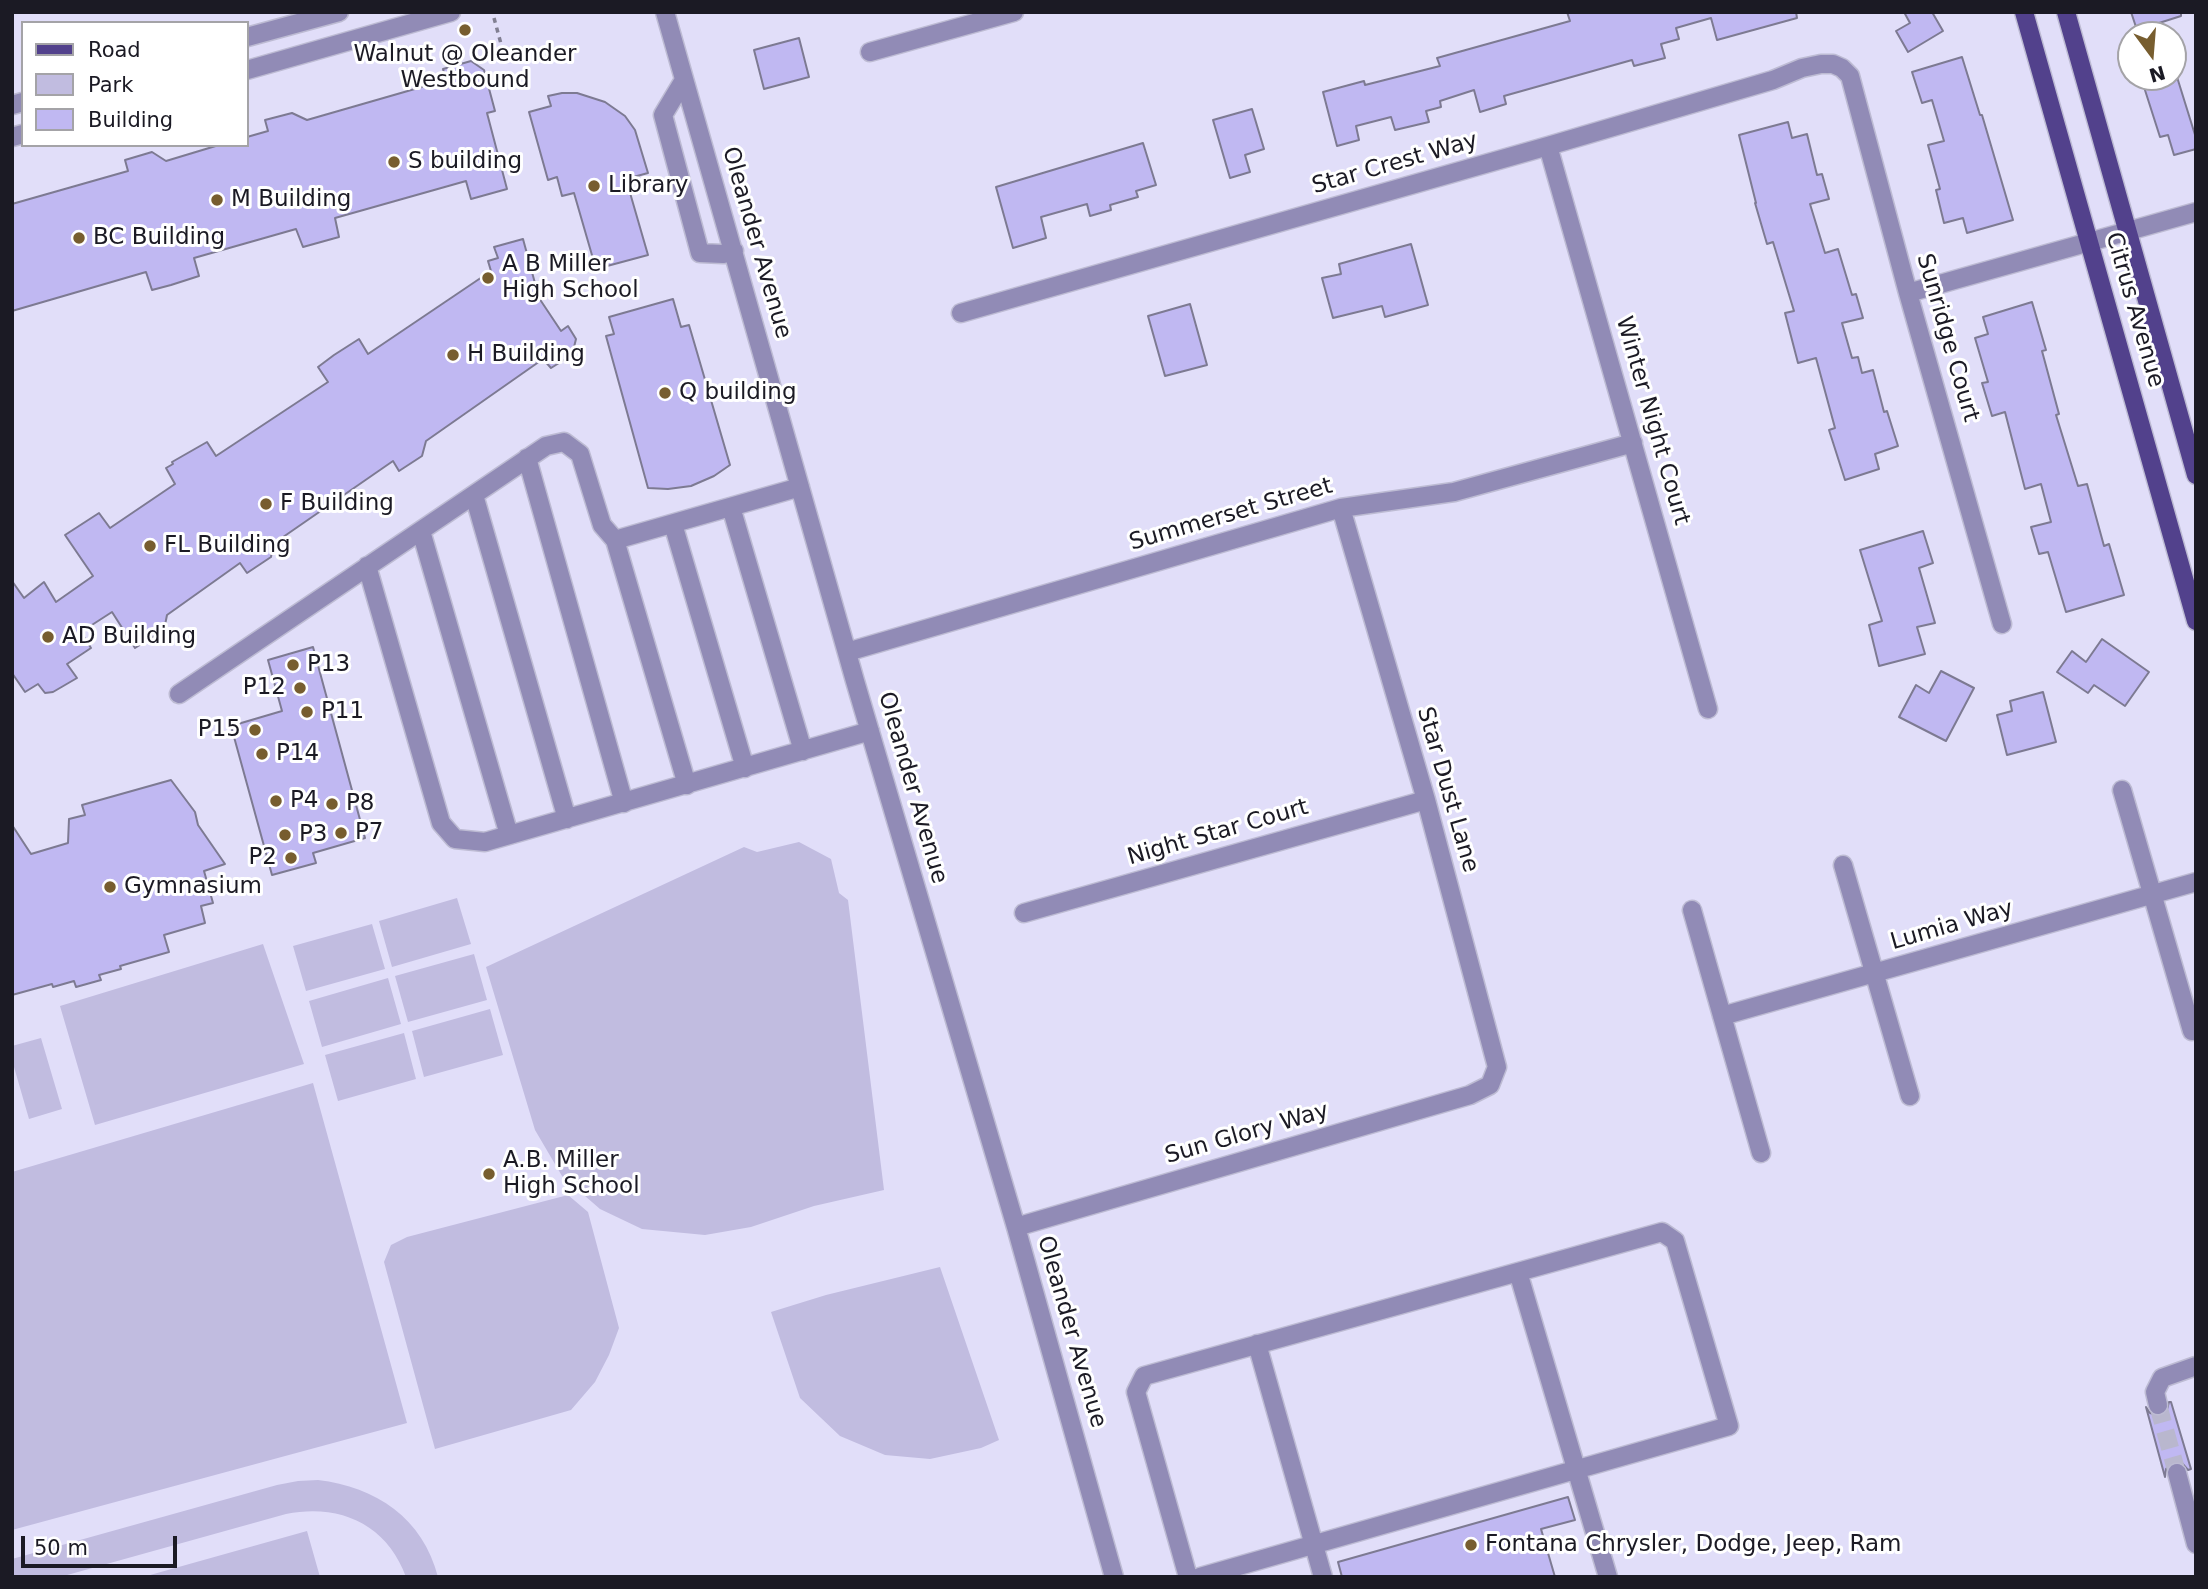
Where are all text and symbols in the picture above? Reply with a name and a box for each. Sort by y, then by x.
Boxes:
legend [21,21,248,147]
north arrow [2117,21,2187,91]
marker: Walnut @ Oleander Westbound [457,22,473,38]
text: Road [88,38,141,62]
place label: Walnut @ Oleander Westbound [353,41,577,95]
text: N [2147,61,2168,87]
text: Park [88,73,133,97]
text: Building [88,108,173,132]
street label: Star Crest Way [1309,127,1481,201]
street label: Oleander Avenue [715,144,797,342]
place label: S building [408,148,522,176]
marker: S building [386,154,402,170]
place label: Library [608,172,688,200]
marker: Library [586,178,602,194]
place label: M Building [231,186,351,214]
marker: M Building [209,192,225,208]
place label: BC Building [93,224,225,252]
street label: Citrus Avenue [2099,229,2169,391]
marker: BC Building [71,230,87,246]
place label: A B Miller High School [502,251,639,305]
street label: Sunridge Court [1910,251,1984,425]
marker: A B Miller High School [480,270,496,286]
street label: Winter Night Court [1609,314,1695,528]
place label: H Building [467,341,585,369]
marker: H Building [445,347,461,363]
place label: Q building [679,379,797,407]
marker: Q building [657,385,673,401]
street label: Summerset Street [1126,473,1336,557]
place label: F Building [280,490,394,518]
marker: F Building [258,496,274,512]
place label: FL Building [164,532,291,560]
marker: FL Building [142,538,158,554]
place label: AD Building [62,623,196,651]
marker: AD Building [40,629,56,645]
place label: P13 [307,651,350,679]
marker: P13 [285,657,301,673]
place label: P12 [243,674,286,702]
marker: P12 [292,680,308,696]
street label: Oleander Avenue [871,689,953,887]
place label: P11 [321,698,364,726]
marker: P11 [299,704,315,720]
street label: Star Dust Lane [1410,704,1484,876]
place label: P15 [198,716,241,744]
marker: P15 [247,722,263,738]
place label: P14 [276,740,319,768]
marker: P14 [254,746,270,762]
place label: P4 [290,787,319,815]
place label: P8 [346,790,375,818]
marker: P4 [268,793,284,809]
street label: Night Star Court [1124,794,1312,872]
marker: P8 [324,796,340,812]
place label: P7 [355,819,384,847]
place label: P3 [299,821,328,849]
marker: P7 [333,825,349,841]
marker: P3 [277,827,293,843]
place label: P2 [248,844,277,872]
marker: P2 [283,850,299,866]
place label: Gymnasium [124,873,262,901]
marker: Gymnasium [102,879,118,895]
street label: Lumia Way [1888,895,2016,957]
street label: Sun Glory Way [1162,1097,1332,1171]
place label: A.B. Miller High School [503,1147,640,1201]
marker: A.B. Miller High School [481,1166,497,1182]
street label: Oleander Avenue [1030,1233,1112,1431]
scale bar [24,1522,180,1566]
place label: Fontana Chrysler, Dodge, Jeep, Ram [1485,1531,1901,1559]
text: 50 m [34,1536,88,1560]
marker: Fontana Chrysler, Dodge, Jeep, Ram [1463,1537,1479,1553]

